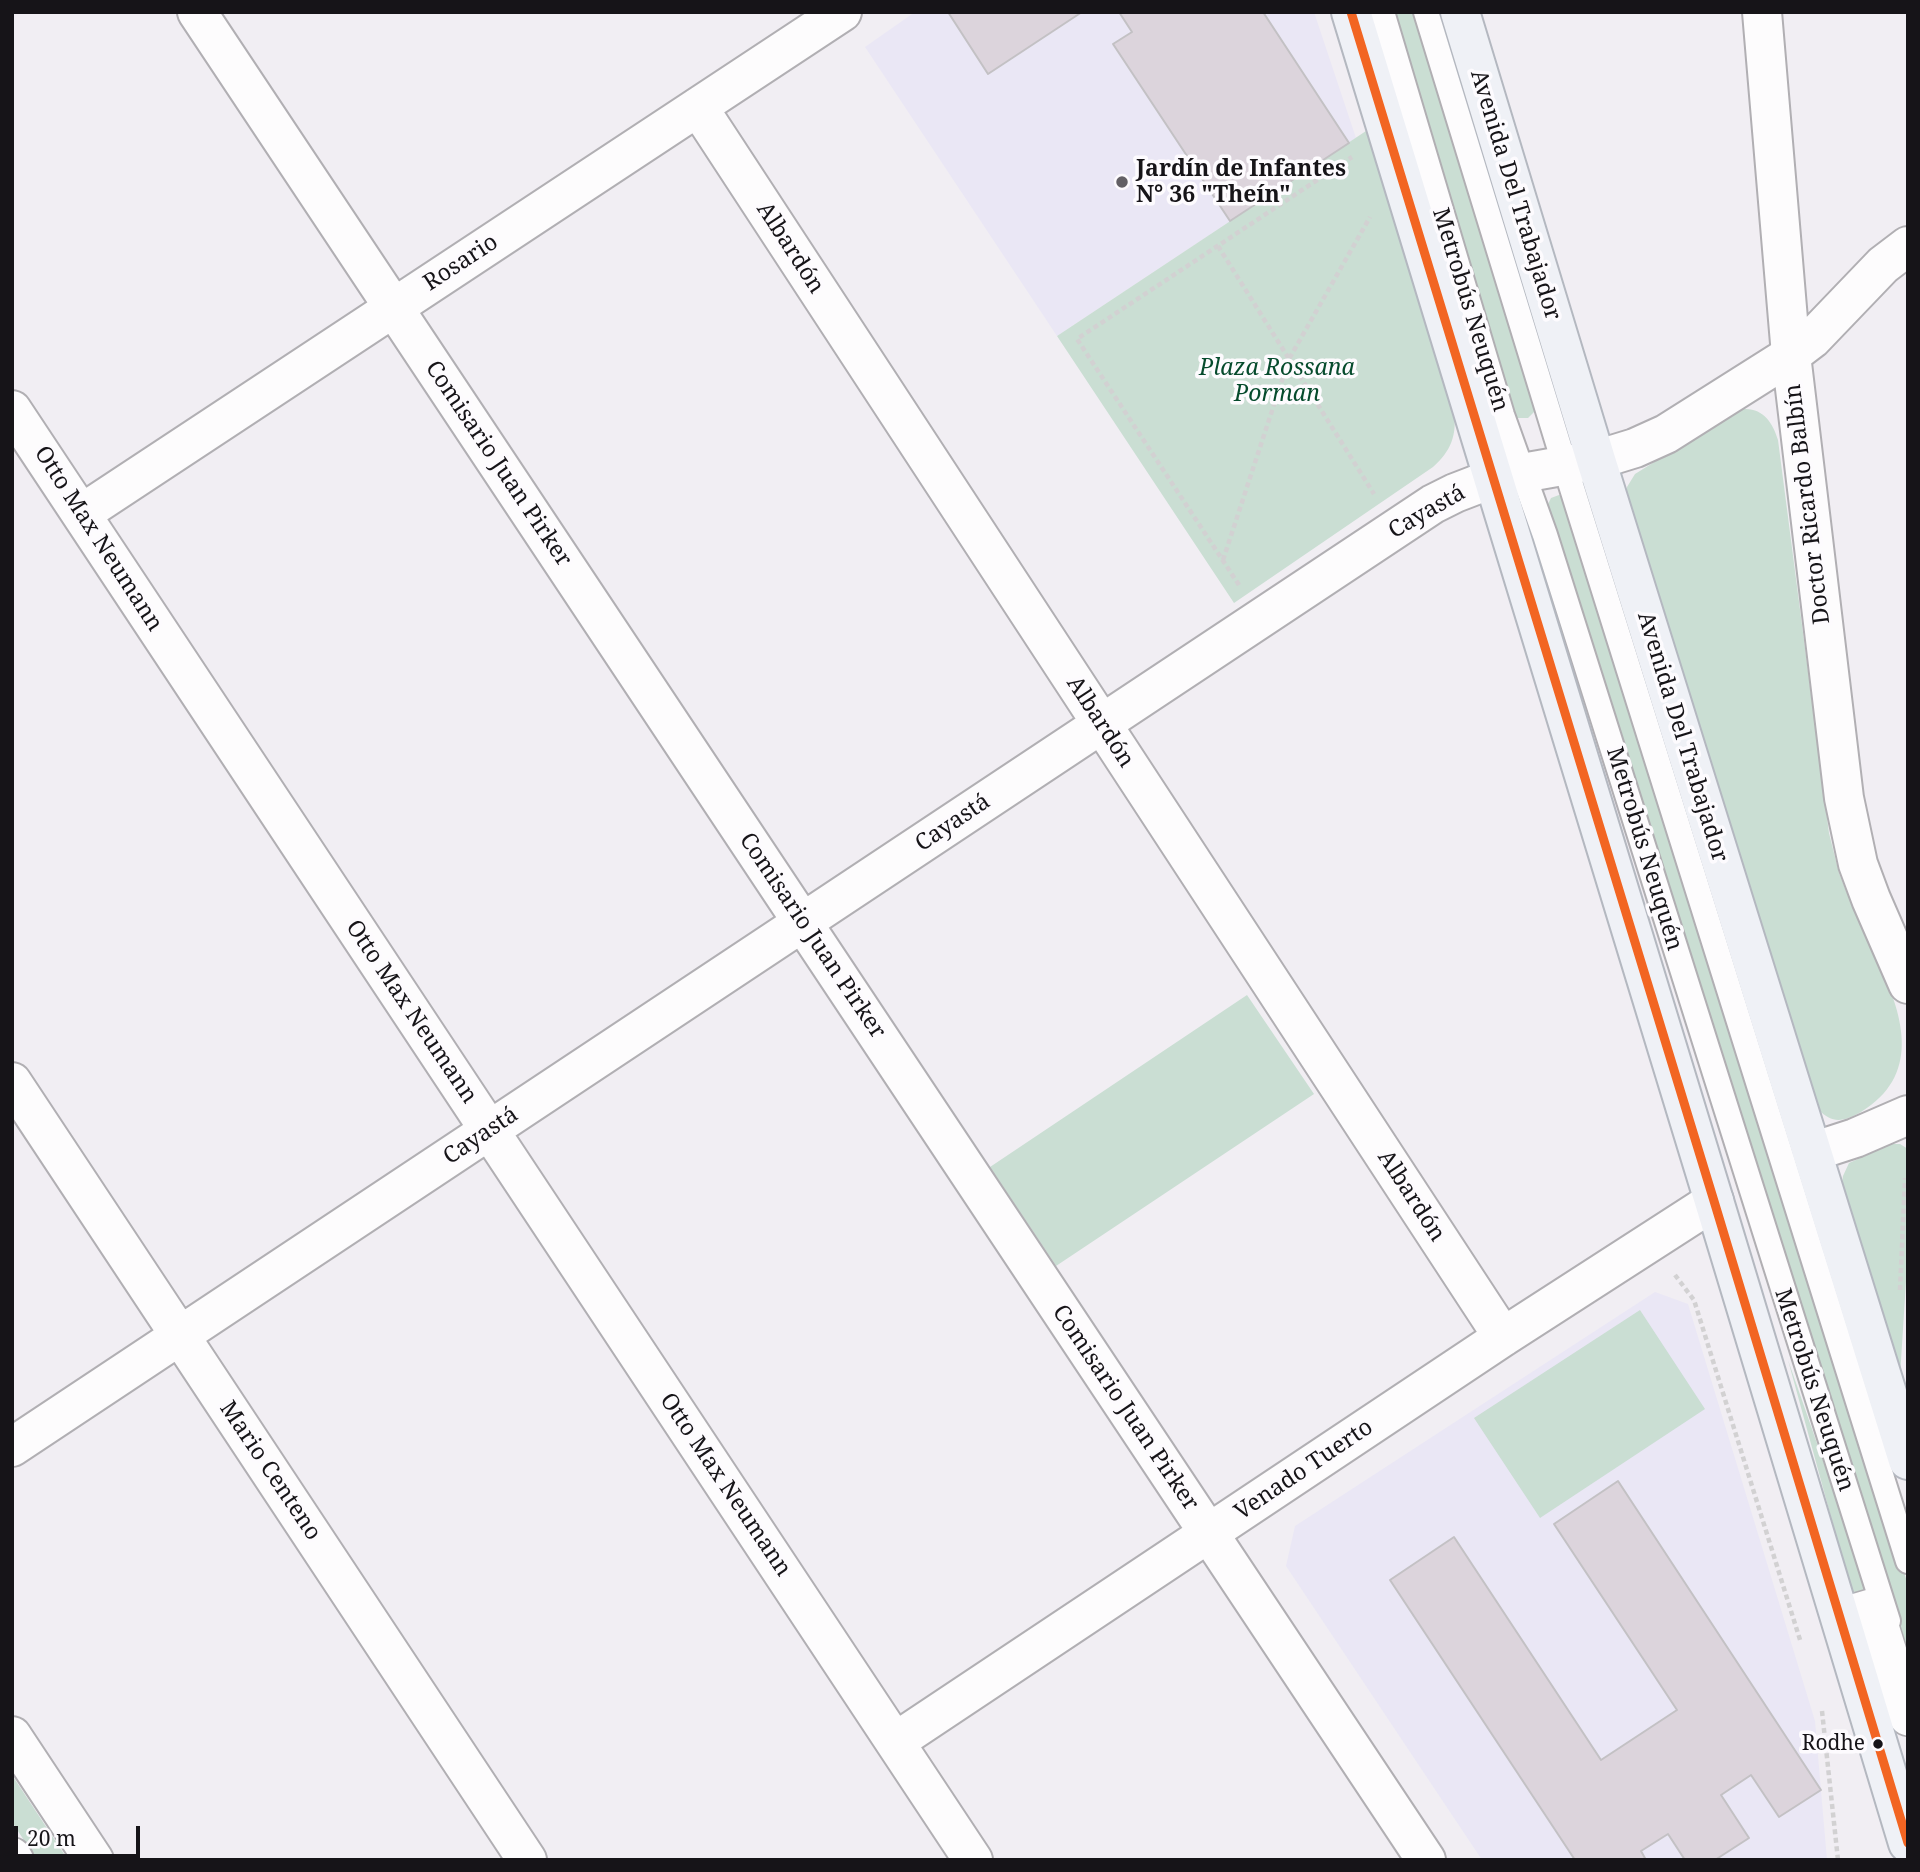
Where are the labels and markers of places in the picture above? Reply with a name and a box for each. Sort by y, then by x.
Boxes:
place label: Jardín de Infantes N° 36 "Theín" [1136,155,1346,209]
marker: Jardín de Infantes N° 36 "Theín" [1114,174,1130,190]
place label: Rodhe [1802,1731,1865,1757]
marker: Rodhe [1871,1737,1885,1751]

